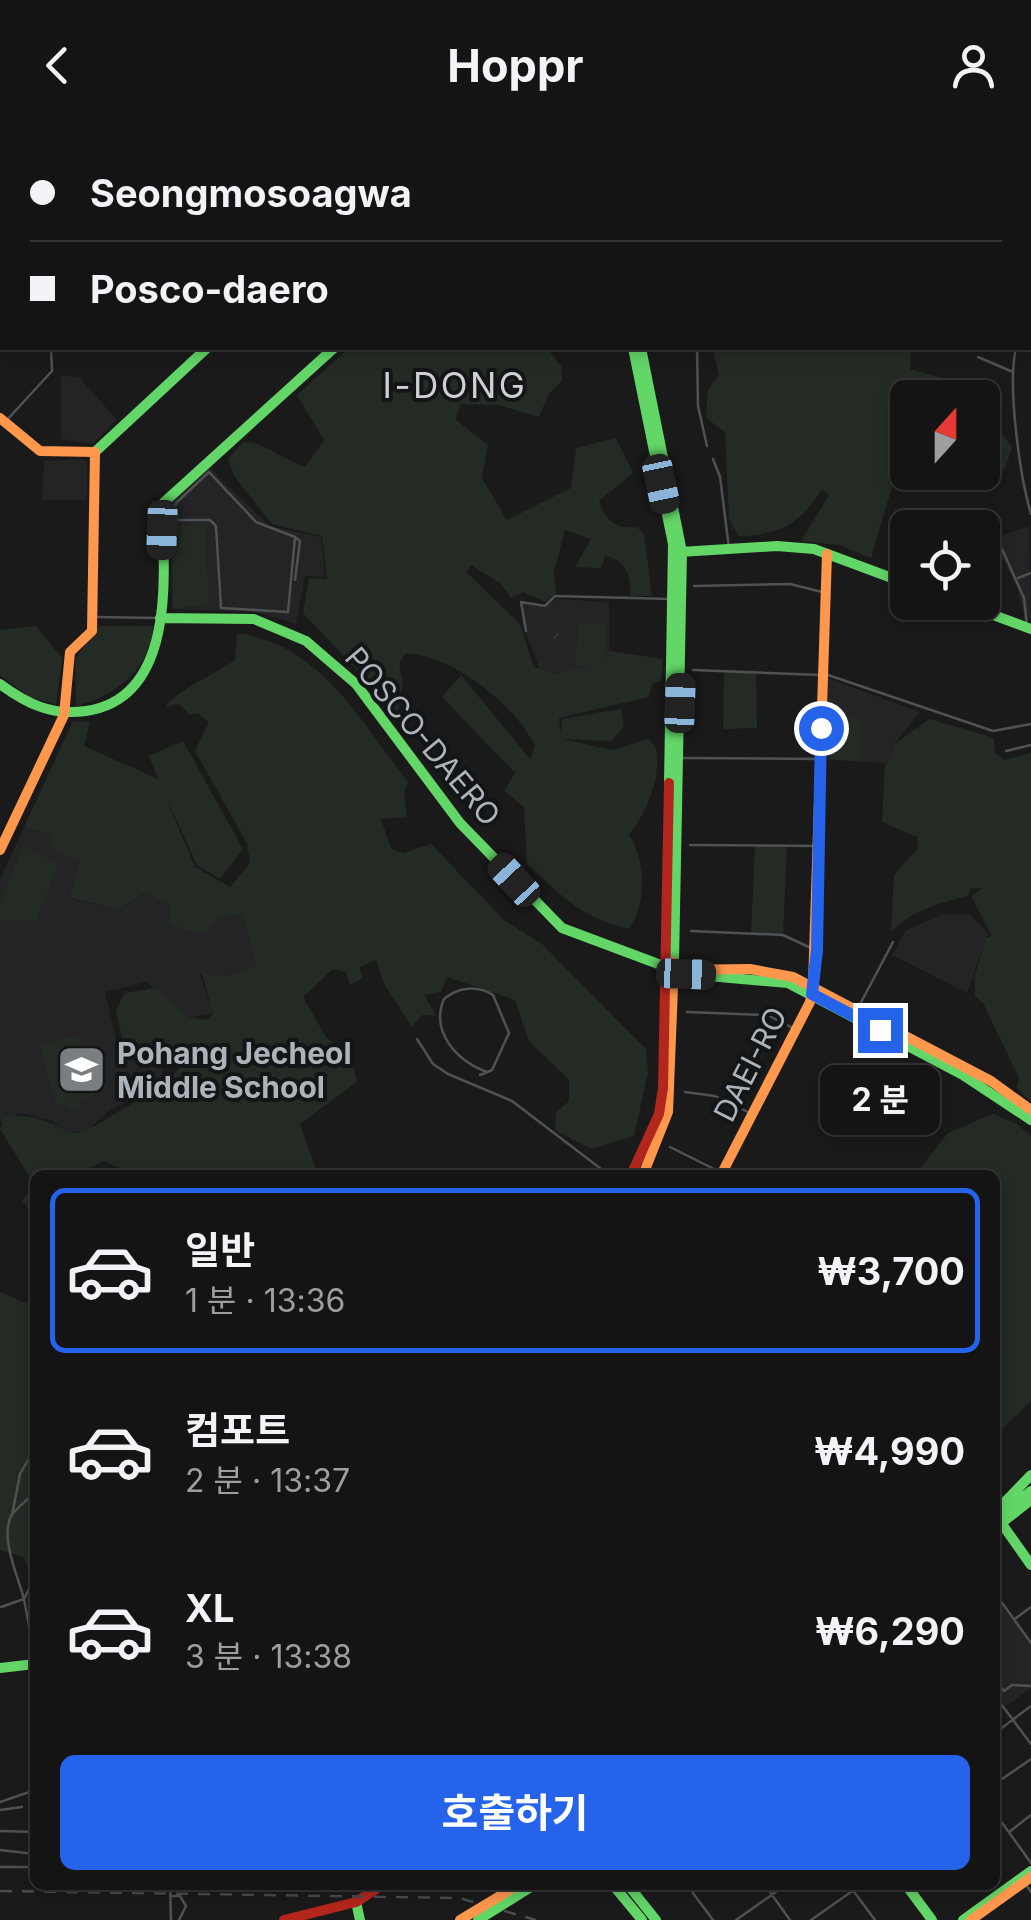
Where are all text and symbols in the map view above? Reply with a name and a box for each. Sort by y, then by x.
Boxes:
icon: back [30,38,85,93]
text: Hoppr [447,38,584,93]
icon: person [946,38,1001,93]
text: Seongmosoagwa [90,170,412,216]
text: Posco-daero [90,266,329,312]
district label: I-DONG [382,364,528,406]
north arrow [890,380,1000,490]
map controls [890,380,1000,620]
car [640,452,682,516]
car [146,499,178,561]
button: locate [890,510,1000,620]
street label: POSCO-DAERO [338,640,508,832]
car [664,672,696,734]
route start [799,706,844,751]
car [483,848,545,912]
car [655,958,717,990]
street label: DAEI-RO [706,1001,794,1127]
route end [858,1008,903,1053]
place label: Pohang Jecheol Middle School [117,1035,352,1105]
school or university icon: Pohang Jecheol Middle School [56,1044,108,1096]
callout: 2 분 [820,1065,940,1135]
text: 2 분 [851,1080,909,1119]
icon: car [65,1226,155,1316]
text: 일반 [185,1227,255,1273]
text: ₩3,700 [817,1248,965,1294]
text: 1 분 · 13:36 [185,1281,345,1320]
icon: car [65,1406,155,1496]
text: 컴포트 [185,1407,290,1453]
text: ₩4,990 [814,1428,965,1474]
text: 2 분 · 13:37 [185,1461,350,1500]
text: XL [185,1585,235,1631]
icon: car [65,1586,155,1676]
text: ₩6,290 [815,1608,965,1654]
text: 3 분 · 13:38 [185,1637,352,1676]
button: 호출하기 [60,1755,970,1870]

